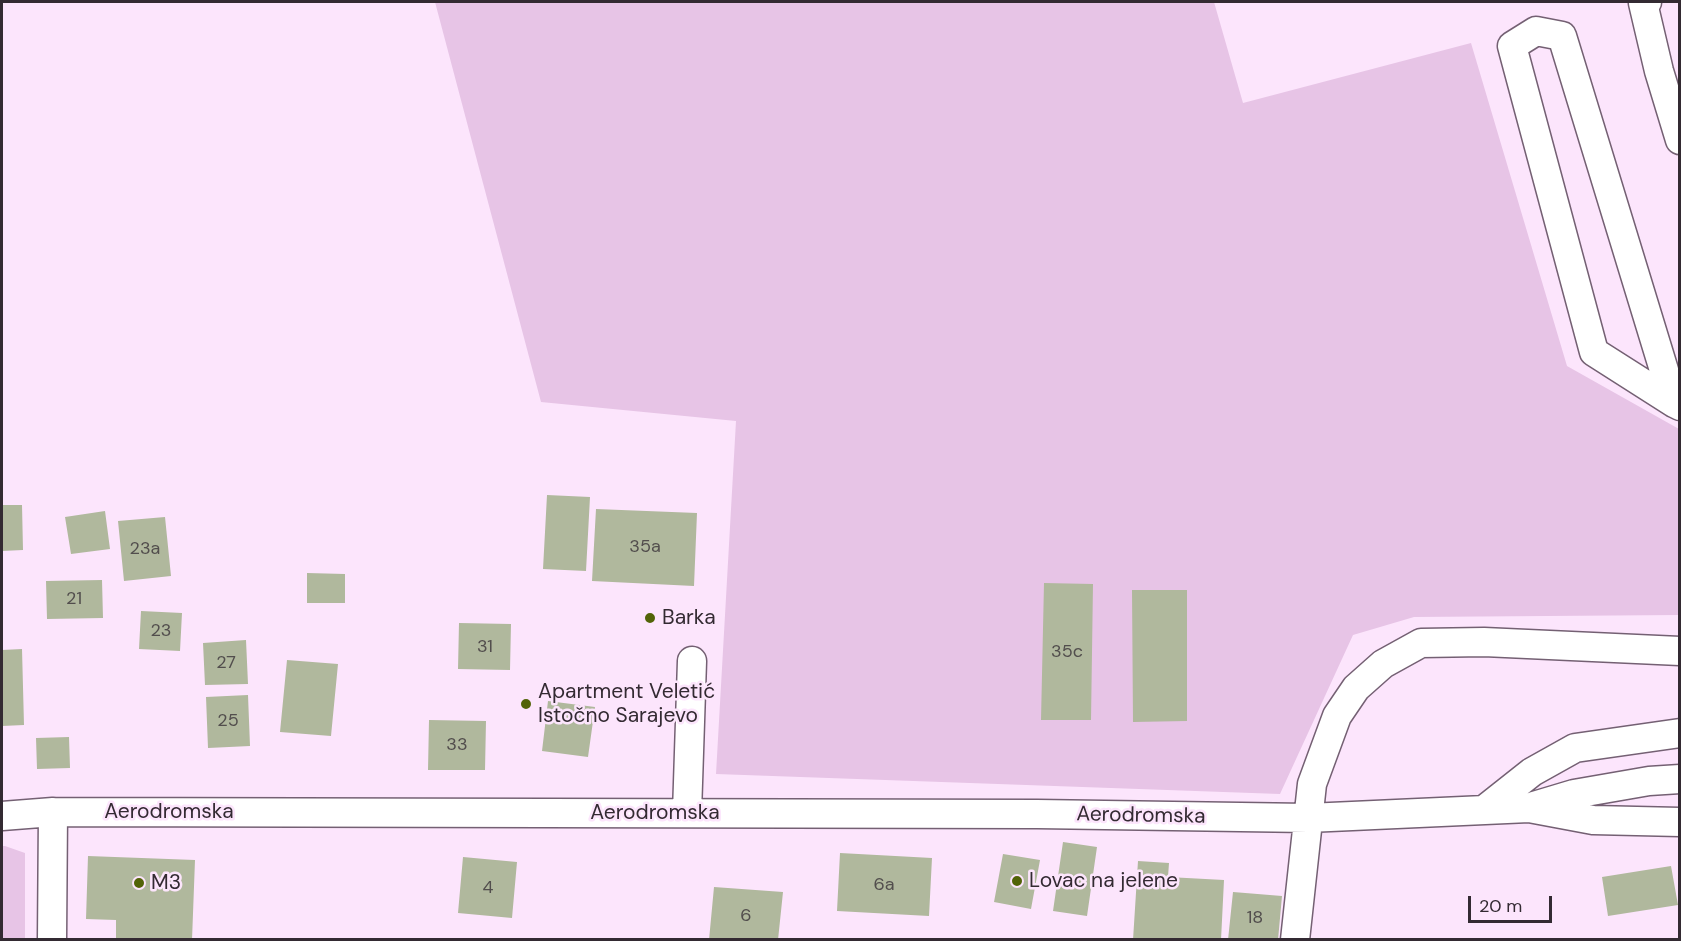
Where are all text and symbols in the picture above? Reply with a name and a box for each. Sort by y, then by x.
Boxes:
house number: 35a [629,536,661,558]
house number: 23a [130,538,160,560]
house number: 21 [66,588,82,610]
place label: Barka [662,605,716,631]
marker: Barka [643,611,657,625]
house number: 23 [150,620,172,642]
house number: 31 [477,636,493,658]
house number: 35c [1051,641,1083,663]
house number: 27 [216,652,236,674]
place label: Apartment Veletić Istočno Sarajevo [538,679,715,729]
marker: Apartment Veletić Istočno Sarajevo [519,697,533,711]
house number: 25 [217,710,239,732]
house number: 33 [446,734,468,756]
street label: Aerodromska [104,799,234,825]
street label: Aerodromska [590,800,720,826]
street label: Aerodromska [1076,802,1206,830]
place label: Lovac na jelene [1029,868,1178,894]
place label: M3 [151,870,181,896]
house number: 6a [873,874,895,896]
marker: Lovac na jelene [1010,874,1024,888]
marker: M3 [132,876,146,890]
house number: 4 [483,877,493,899]
scale bar [1471,884,1555,922]
text: 20 m [1479,894,1522,918]
house number: 6 [740,905,752,927]
house number: 18 [1247,907,1263,929]

